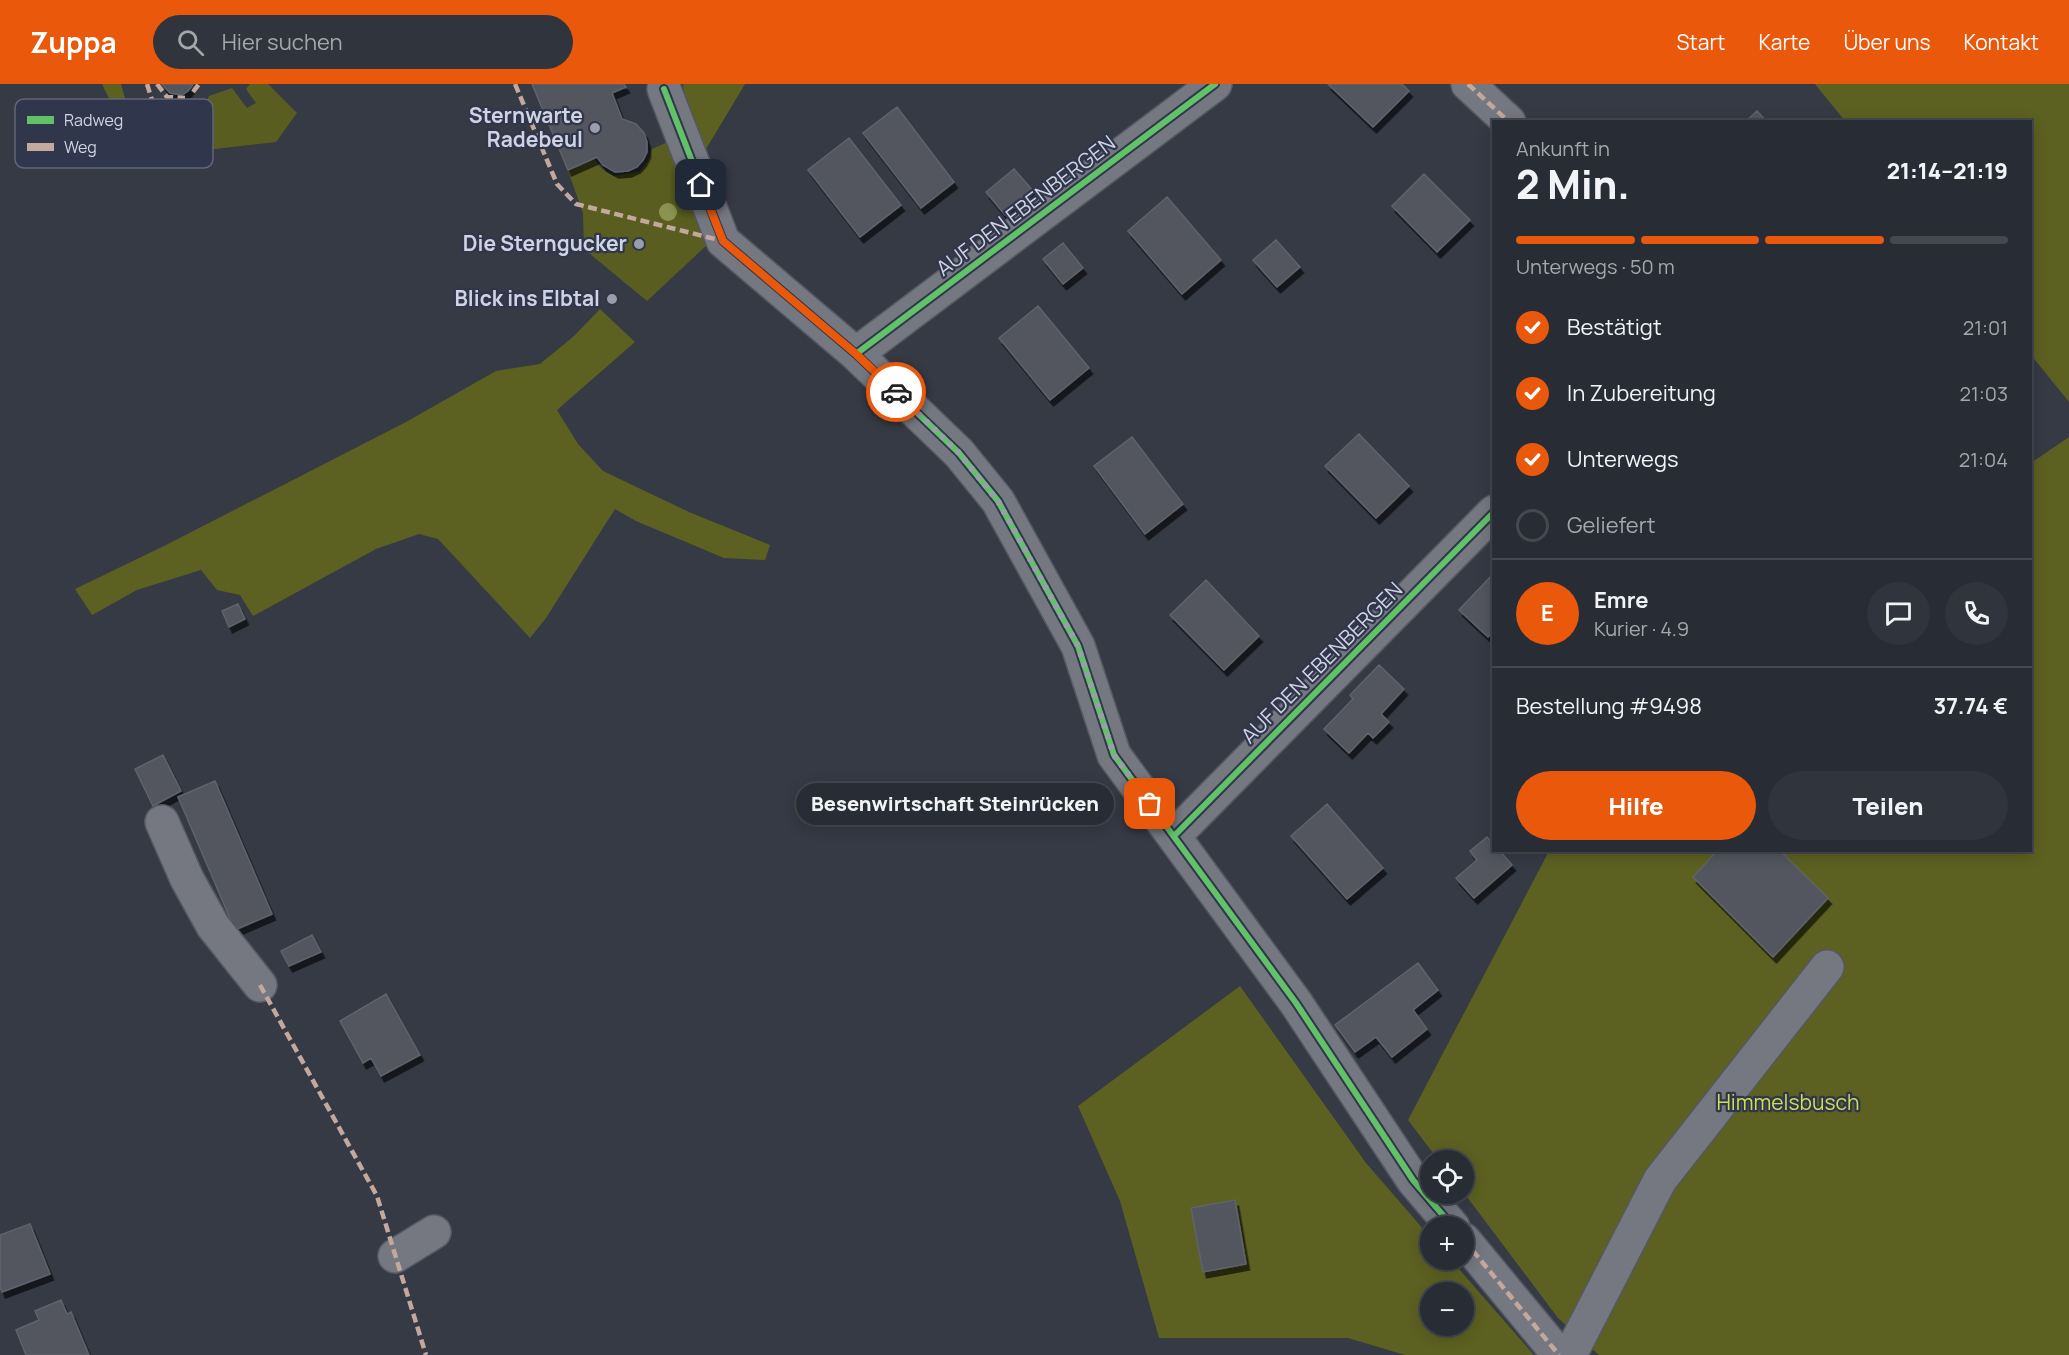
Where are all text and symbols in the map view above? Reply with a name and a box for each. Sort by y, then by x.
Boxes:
search box [153,15,573,69]
text: Zuppa [30,23,117,61]
icon: search [174,26,207,59]
text: Hier suchen [222,27,343,57]
text: Start [1676,28,1725,56]
text: Karte [1758,28,1810,56]
text: Über uns [1843,28,1931,56]
text: Kontakt [1964,28,2039,56]
legend [15,99,213,168]
place label: Sternwarte Radebeul [469,101,583,153]
text: Radweg [64,109,123,131]
marker: Sternwarte Radebeul [588,121,602,135]
street label: AUF DEN EBENBERGEN [930,129,1121,282]
text: Ankunft in [1516,135,1610,162]
text: Weg [64,136,97,158]
text: 21:14–21:19 [1887,156,2008,186]
text: 2 Min. [1516,157,1630,211]
pin [675,159,726,210]
icon: home [684,168,717,201]
place label: Die Sterngucker [463,229,627,257]
marker: Die Sterngucker [632,237,646,251]
text: Unterwegs · 50 m [1516,253,1675,280]
place label: Blick ins Elbtal [455,284,600,312]
marker: Blick ins Elbtal [605,292,619,306]
icon: check [1516,311,1549,344]
text: Bestätigt [1567,312,1662,342]
text: 21:01 [1963,314,2008,341]
courier [866,362,926,422]
icon: car [880,376,913,409]
icon: check [1516,377,1549,410]
text: In Zubereitung [1567,378,1716,408]
text: 21:03 [1960,380,2008,407]
icon: check [1516,443,1549,476]
text: Unterwegs [1567,444,1679,474]
text: 21:04 [1959,446,2008,473]
text: Geliefert [1567,510,1655,540]
street label: AUF DEN EBENBERGEN [1235,576,1408,749]
button: chat [1867,582,1930,645]
button: phone [1945,582,2008,645]
text: Emre [1594,585,1648,615]
text: E [1541,598,1554,628]
text: Kurier · 4.9 [1594,615,1689,642]
text: Bestellung #9498 [1516,691,1702,721]
text: 37.74 € [1934,691,2008,721]
button: Hilfe [1516,771,1756,840]
button: Teilen [1768,771,2008,840]
pin [1124,778,1175,829]
callout: Besenwirtschaft Steinrücken [796,783,1114,825]
icon: bag [1133,787,1166,820]
text: Besenwirtschaft Steinrücken [811,790,1099,817]
park label: Himmelsbusch [1716,1088,1860,1116]
map controls [1420,1150,1474,1336]
button: locate [1420,1150,1474,1204]
button: + [1420,1216,1474,1270]
button: − [1420,1282,1474,1336]

